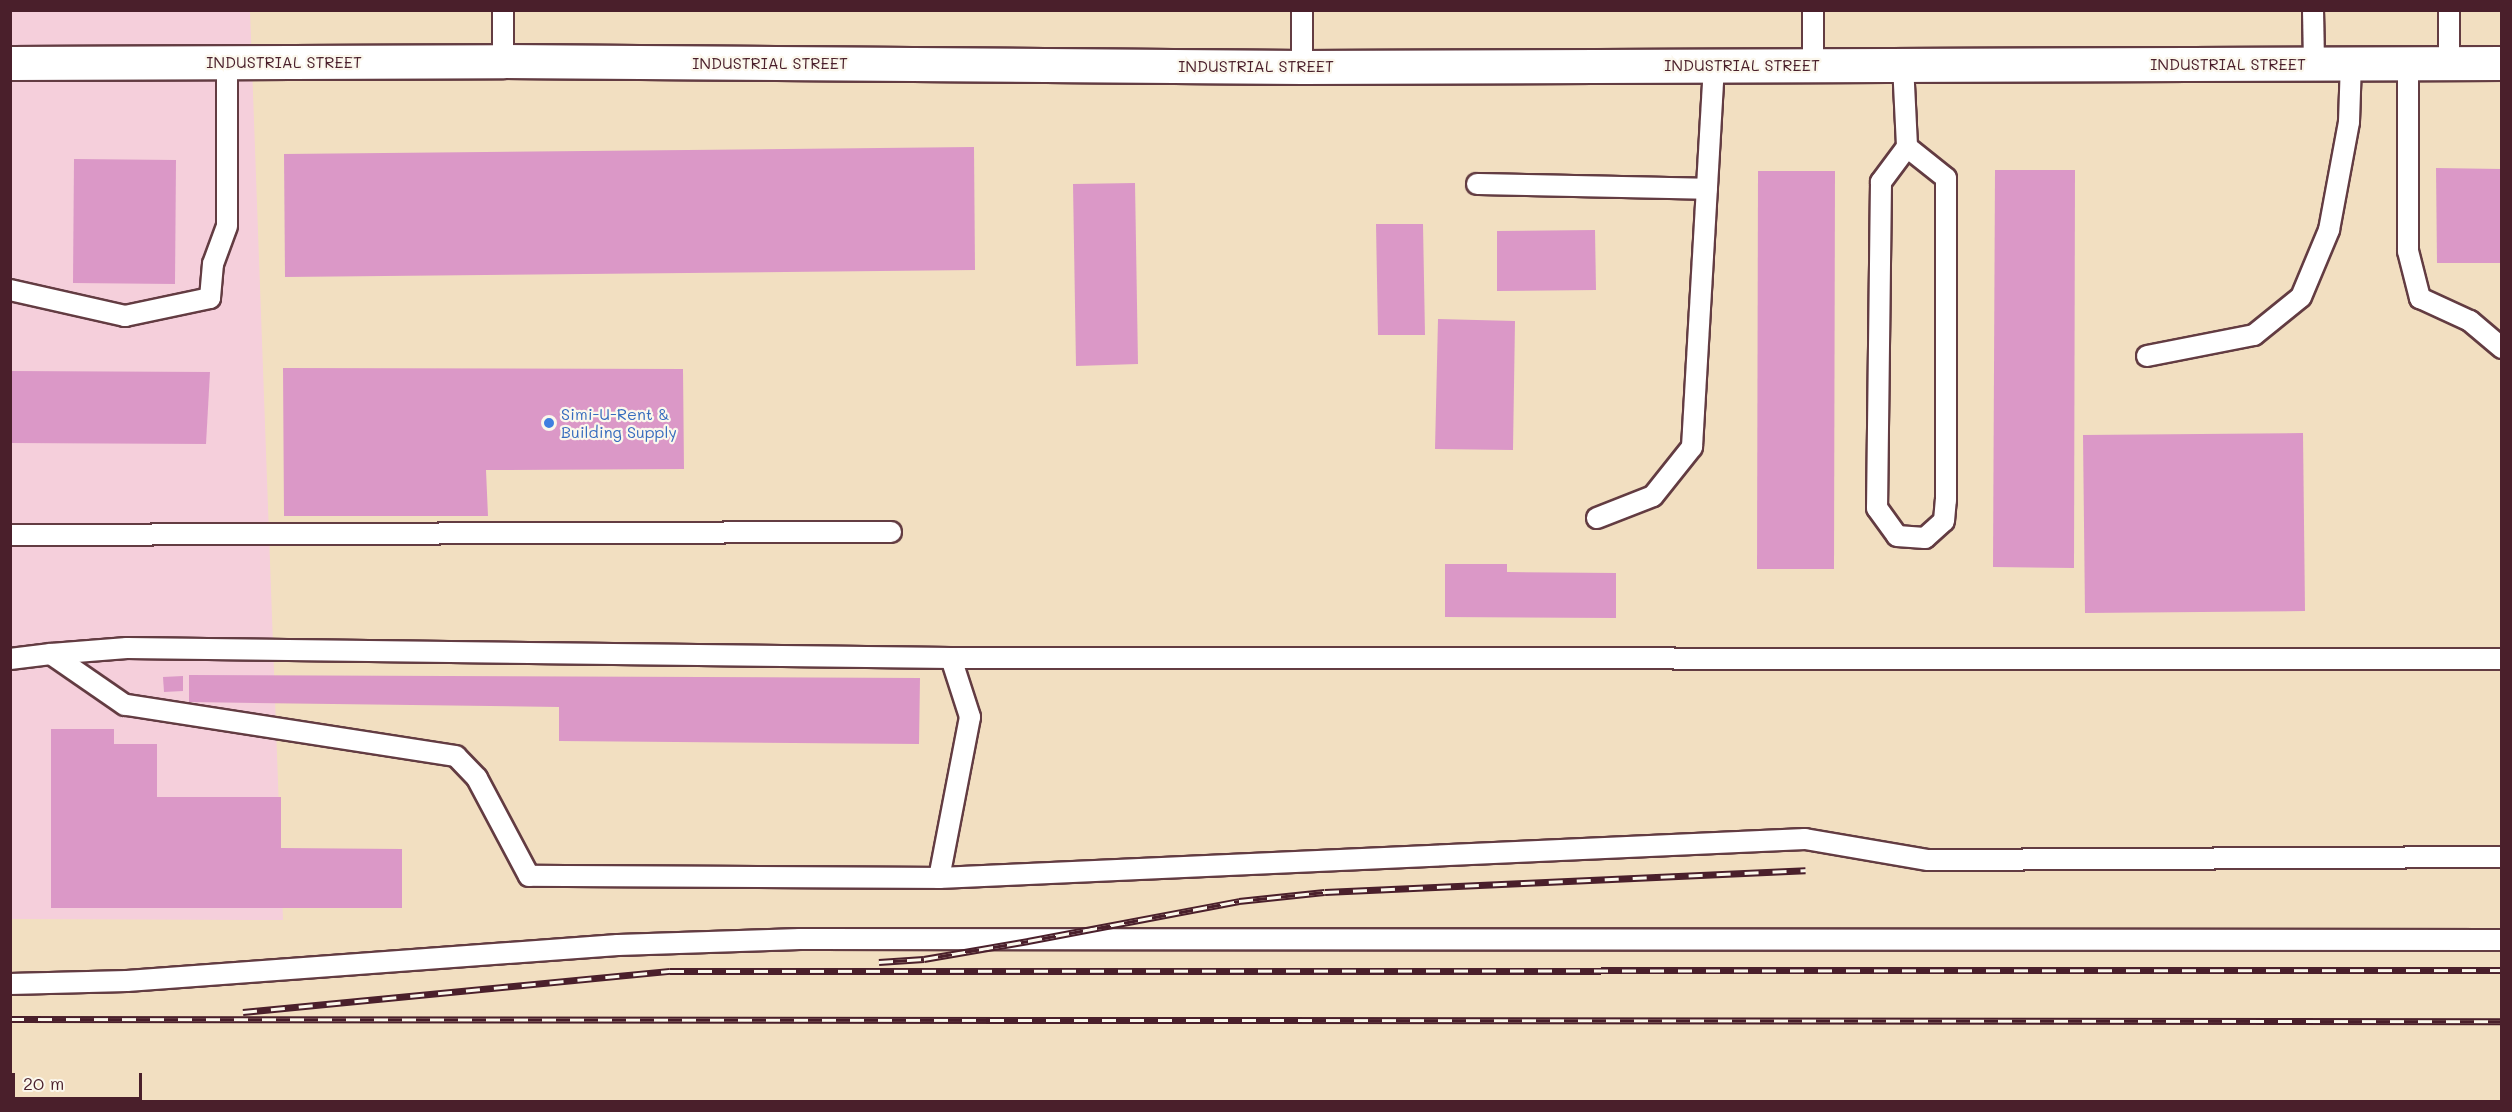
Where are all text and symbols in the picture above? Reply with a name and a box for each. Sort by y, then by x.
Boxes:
street label: INDUSTRIAL STREET [206,52,362,72]
street label: INDUSTRIAL STREET [692,53,848,73]
street label: INDUSTRIAL STREET [2150,54,2306,74]
street label: INDUSTRIAL STREET [1664,55,1820,75]
street label: INDUSTRIAL STREET [1178,56,1334,76]
place label: Simi-U-Rent & Building Supply [561,404,677,442]
marker: Simi-U-Rent & Building Supply [542,416,556,430]
scale bar [15,1061,146,1099]
text: 20 m [23,1071,64,1095]

